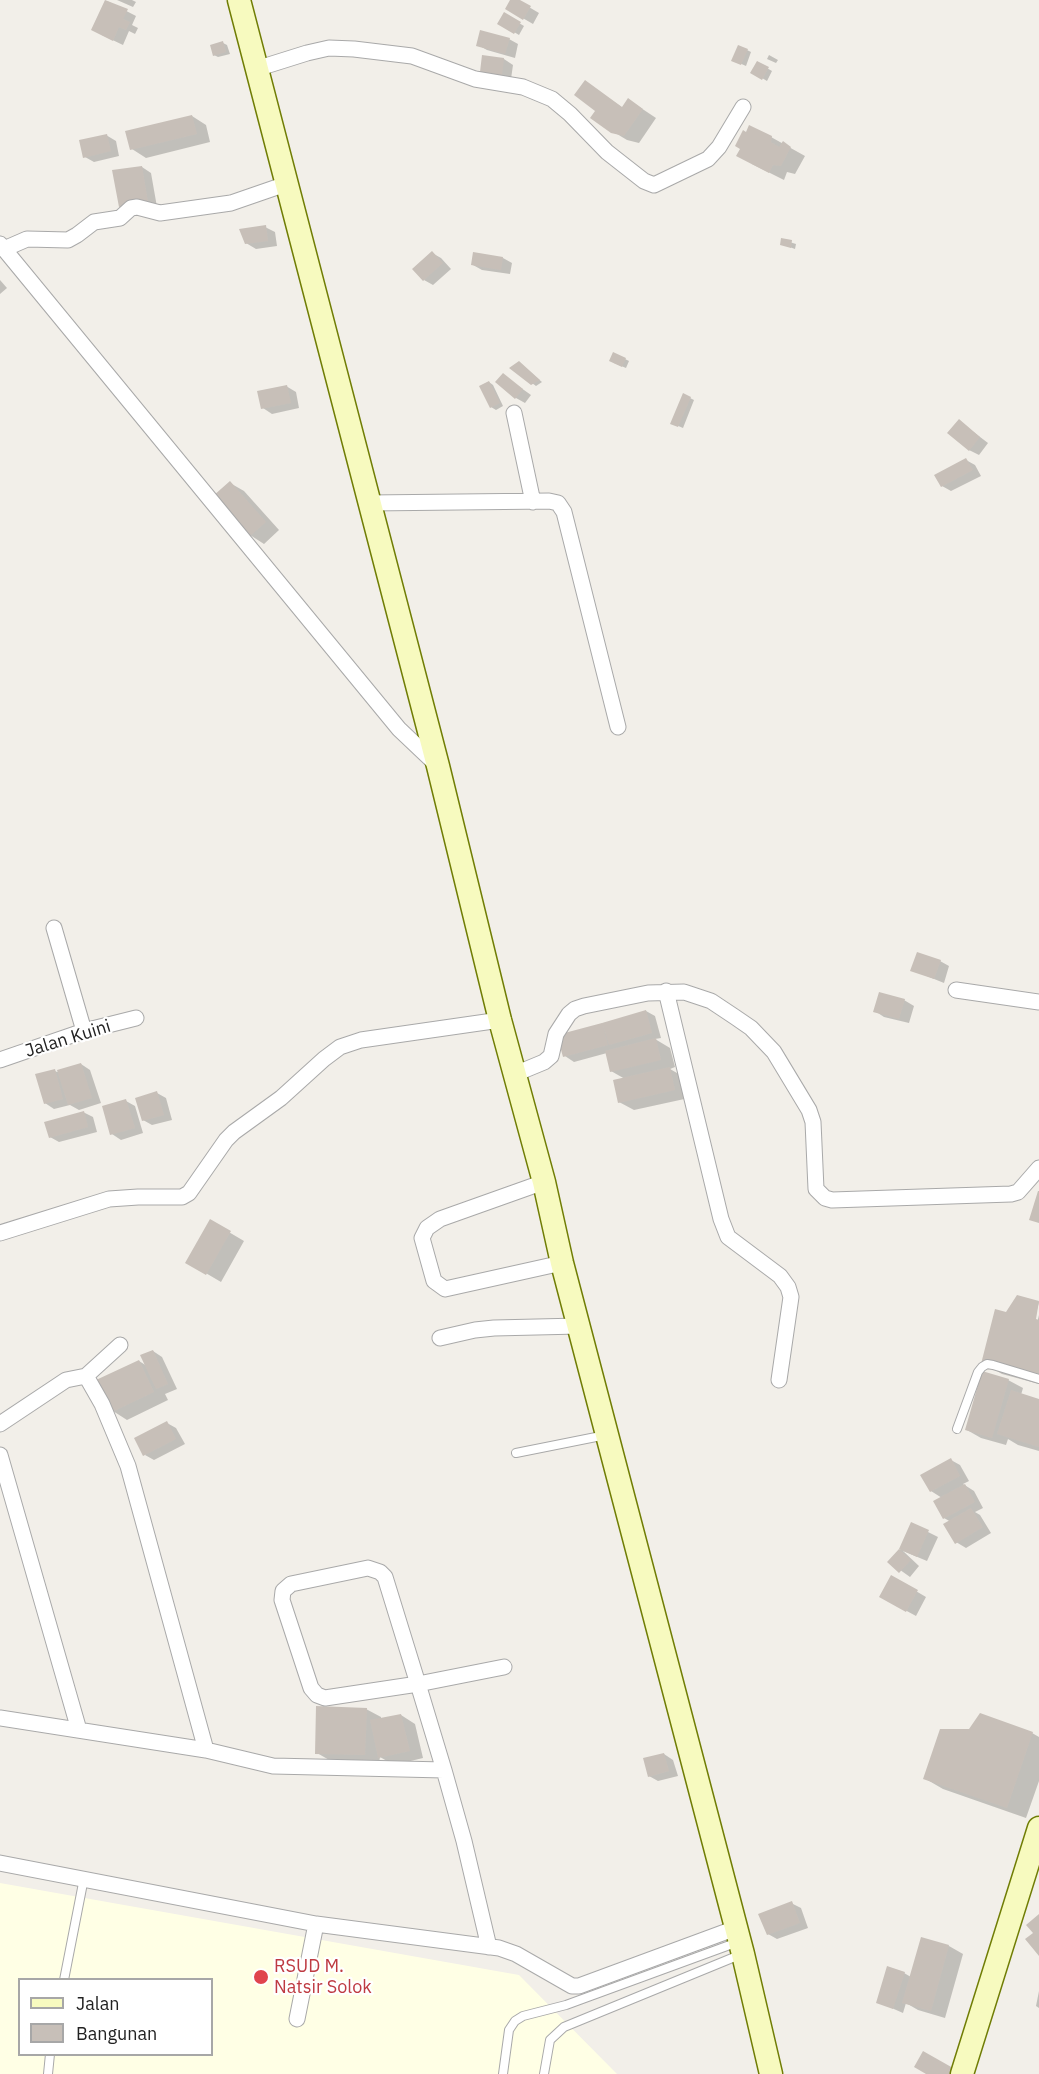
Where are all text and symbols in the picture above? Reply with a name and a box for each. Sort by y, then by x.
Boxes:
street label: Jalan Kuini [23,1016,113,1062]
place label: RSUD M. Natsir Solok [274,1956,372,1998]
marker: RSUD M. Natsir Solok [252,1968,270,1986]
legend [18,1978,213,2056]
text: Jalan [76,1992,120,2015]
text: Bangunan [76,2022,157,2045]

